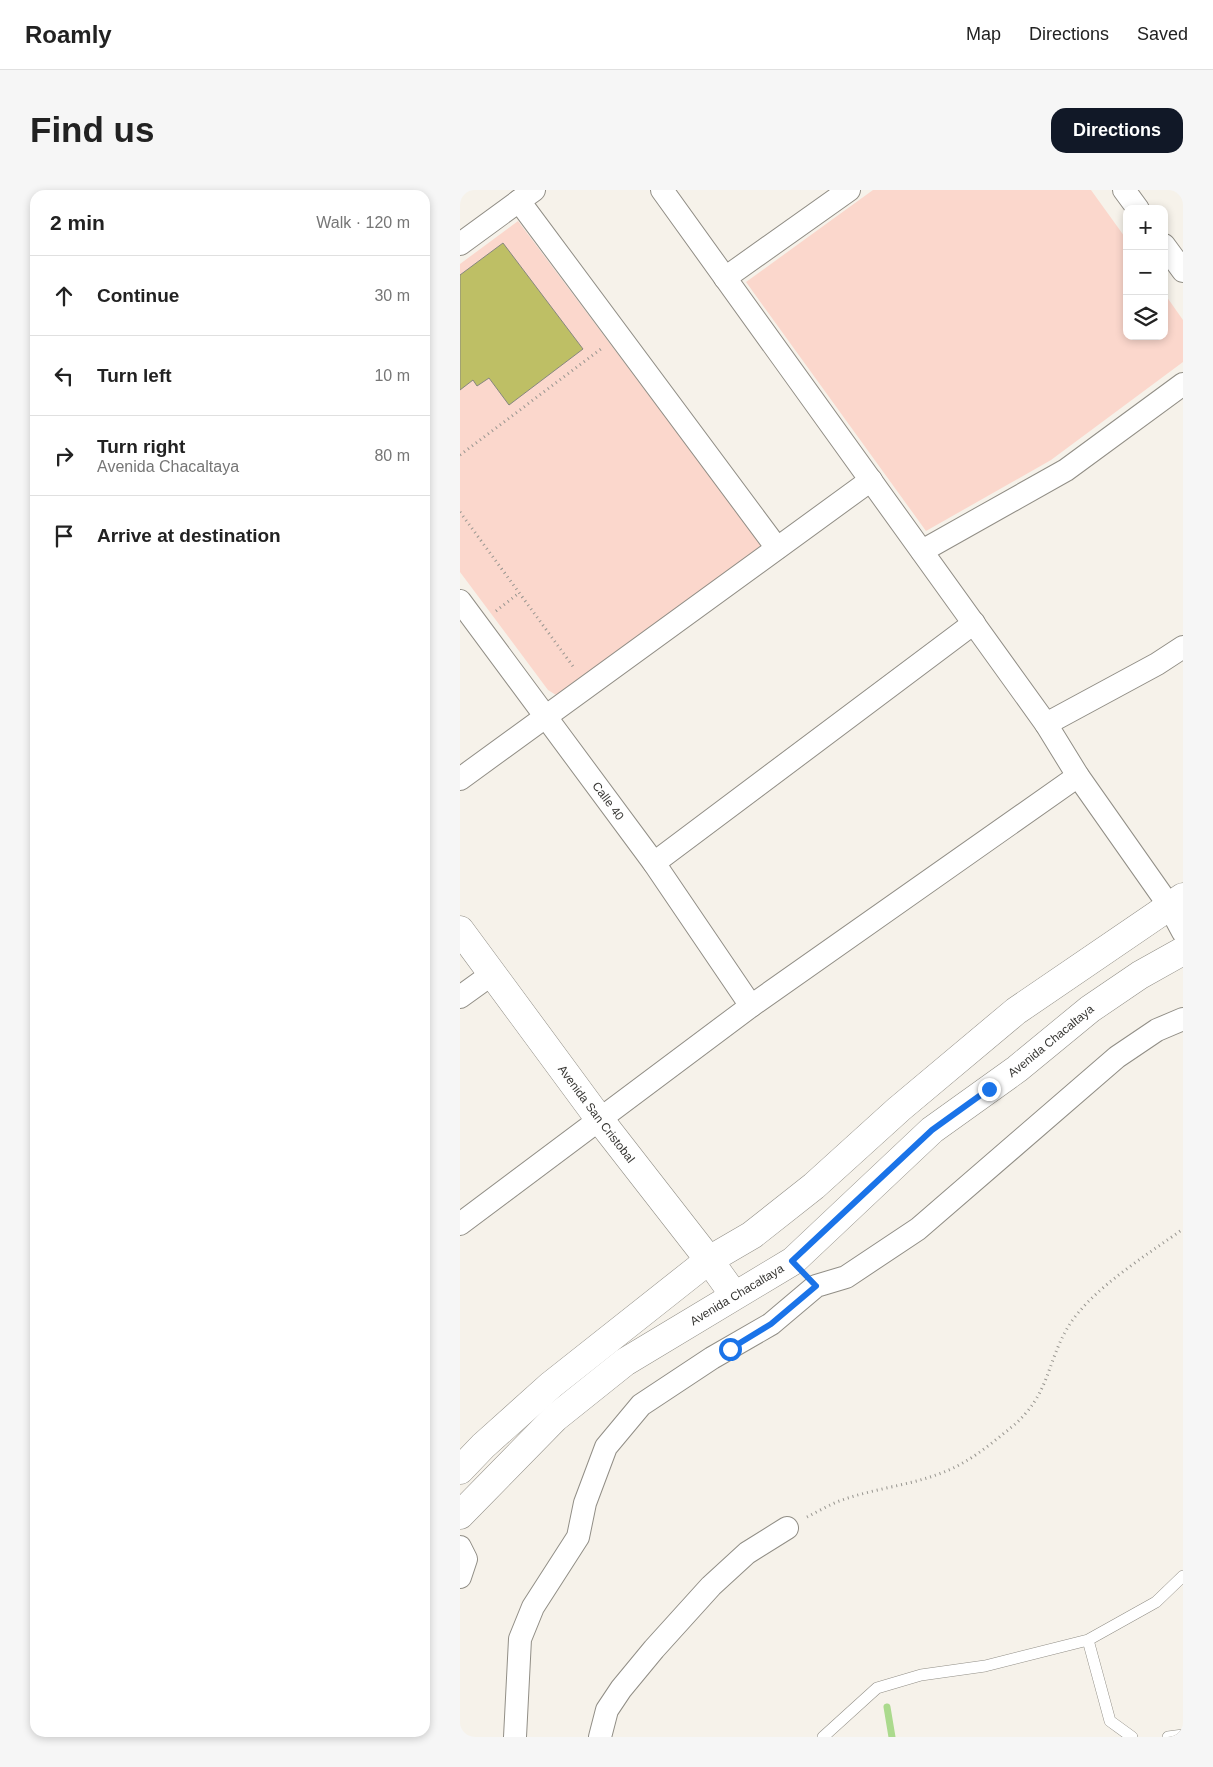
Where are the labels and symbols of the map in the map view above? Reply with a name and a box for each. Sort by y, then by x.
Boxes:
street label: Calle 40 [589,779,627,823]
street label: Avenida Chacaltaya [1005,1002,1097,1080]
street label: Avenida San Cristobal [555,1062,638,1166]
route end [978,1078,1001,1101]
street label: Avenida Chacaltaya [688,1261,787,1328]
route start [719,1338,742,1361]

